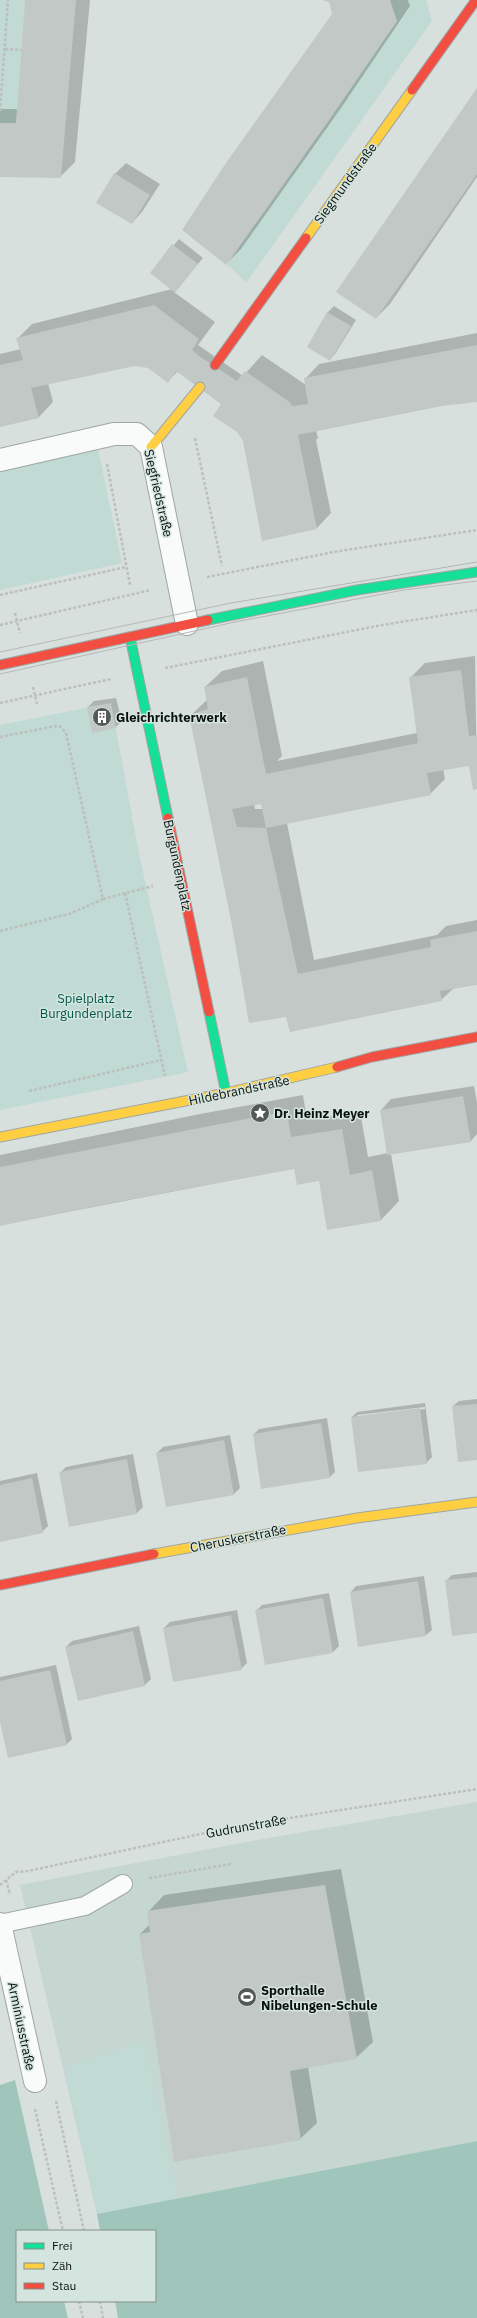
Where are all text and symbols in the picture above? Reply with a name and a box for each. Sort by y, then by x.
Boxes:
street label: Siegmundstraße [310,139,381,227]
street label: Siegfriedstraße [140,448,177,539]
building icon: Gleichrichterwerk [91,706,113,728]
place label: Gleichrichterwerk [116,709,227,726]
street label: Burgundenplatz [160,818,195,912]
park label: Spielplatz Burgundenplatz [40,990,132,1022]
street label: Hildebrandstraße [187,1071,291,1109]
place icon: Dr. Heinz Meyer [249,1102,271,1124]
place label: Dr. Heinz Meyer [274,1105,370,1122]
street label: Cheruskerstraße [189,1521,288,1556]
street label: Gudrunstraße [205,1811,288,1842]
street label: Arminiusstraße [4,1980,39,2072]
place label: Sporthalle Nibelungen-Schule [261,1982,377,2014]
sports icon: Sporthalle Nibelungen-Schule [236,1986,258,2008]
legend [16,2230,156,2302]
text: Frei [52,2238,72,2253]
text: Zäh [52,2258,72,2273]
text: Stau [52,2278,76,2293]

